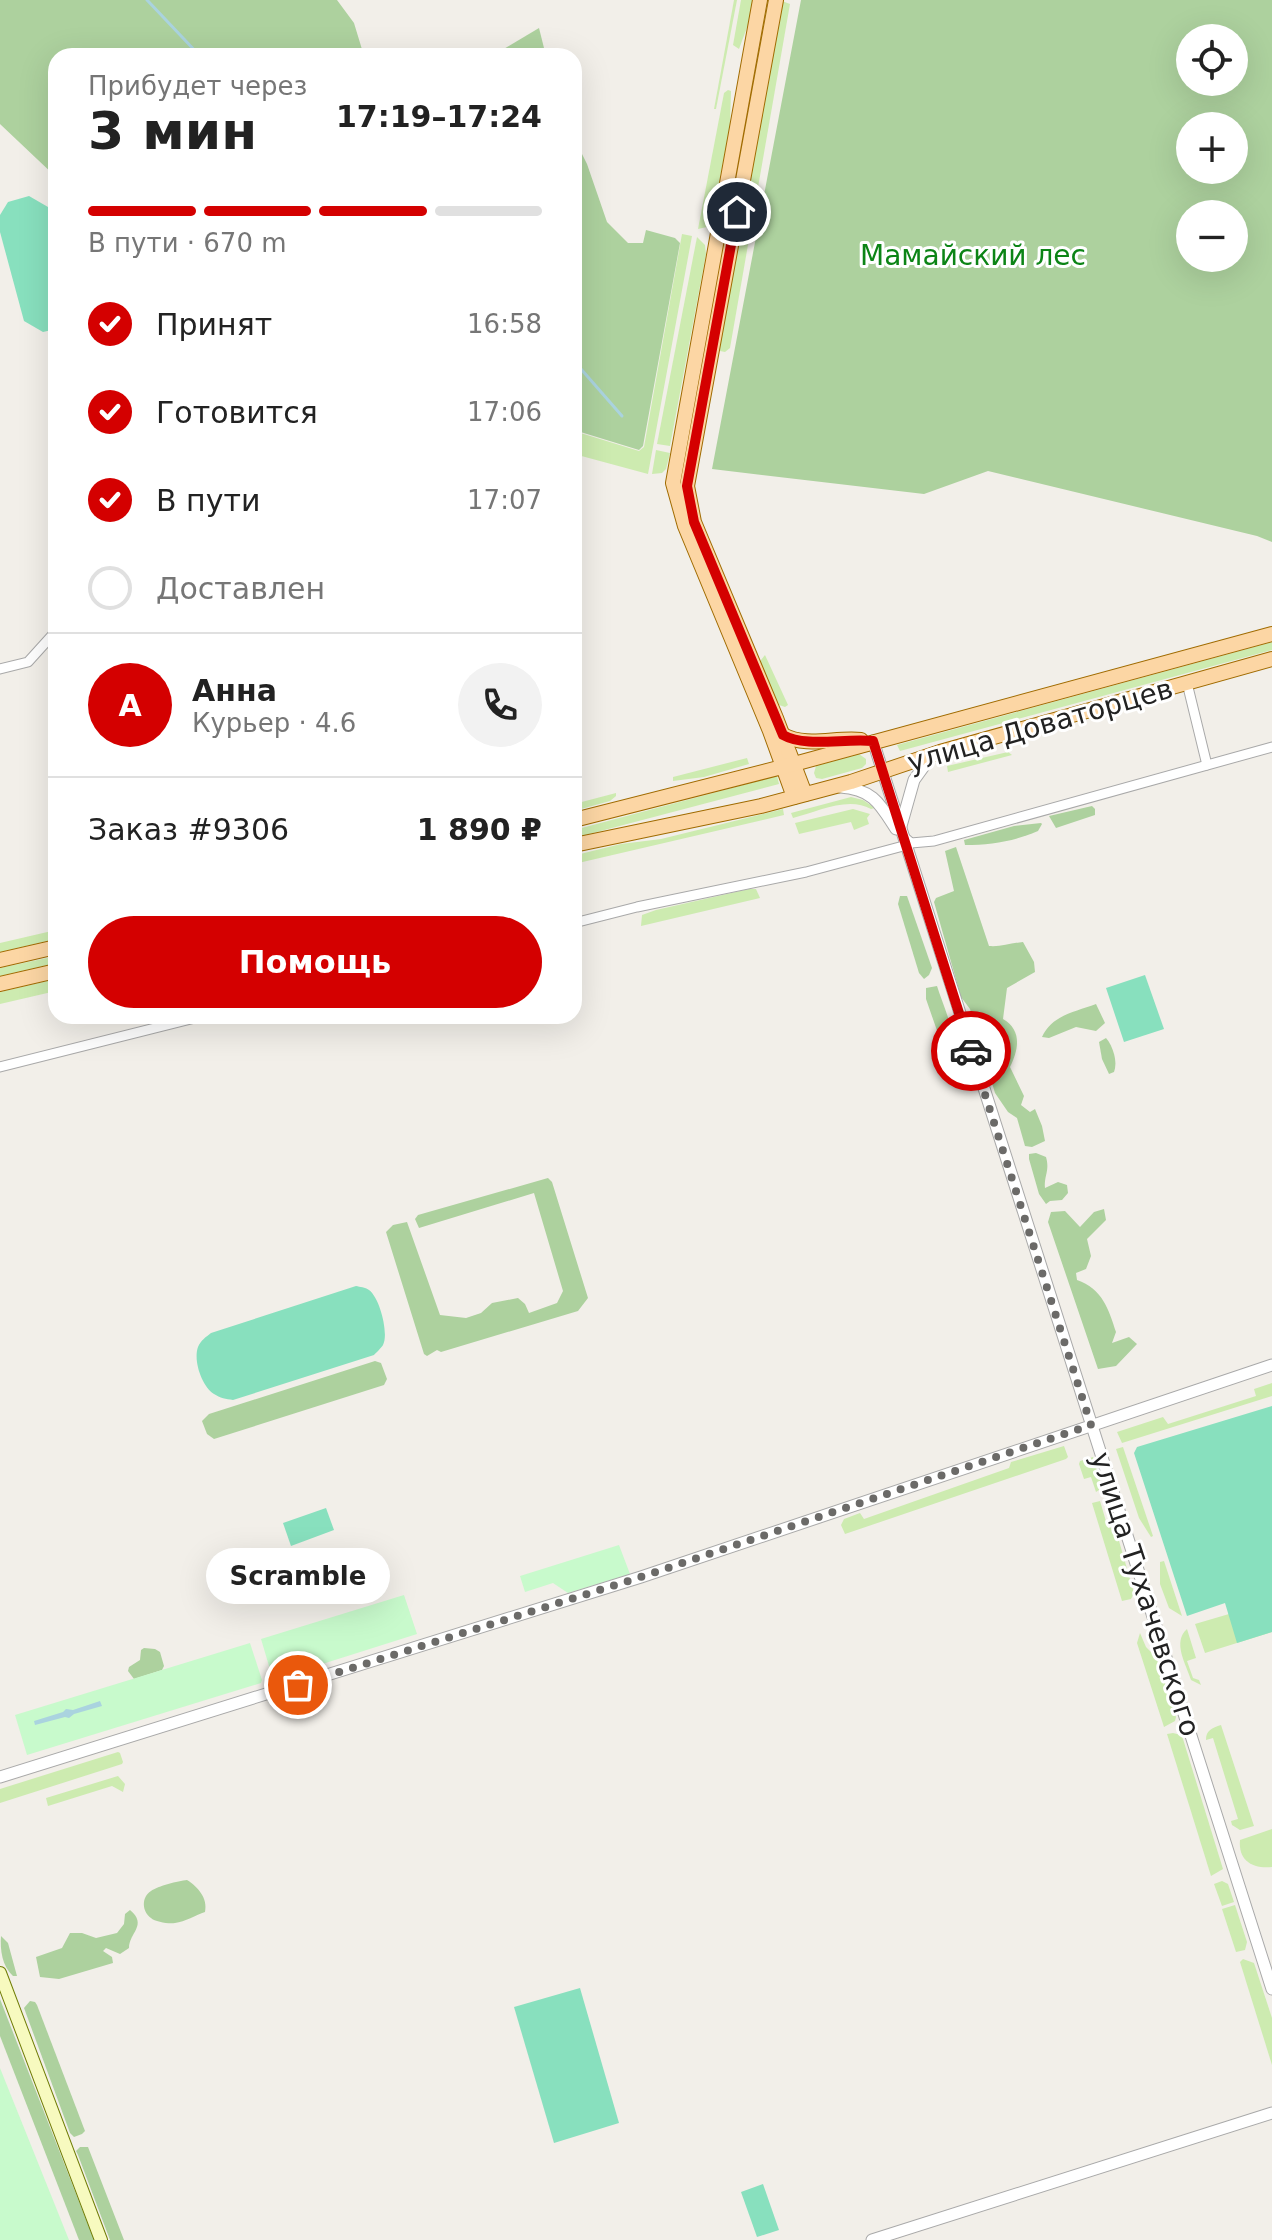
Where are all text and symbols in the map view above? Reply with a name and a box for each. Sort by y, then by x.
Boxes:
map controls [1176,24,1248,272]
button: locate [1176,24,1248,96]
text: Прибудет через [88,71,307,101]
text: 17:19–17:24 [336,99,542,134]
text: 3 мин [88,101,257,161]
button: + [1176,112,1248,184]
pin [703,178,771,246]
icon: home [715,190,759,234]
button: − [1176,200,1248,272]
text: В пути · 670 m [88,228,287,258]
park label: Мамайский лес [860,239,1086,272]
icon: check [88,302,132,346]
text: Принят [156,307,272,342]
text: 16:58 [467,309,542,339]
icon: check [88,390,132,434]
text: Готовится [156,395,318,430]
text: 17:06 [467,397,542,427]
icon: check [88,478,132,522]
text: В пути [156,483,260,518]
text: 17:07 [467,485,542,515]
text: Доставлен [156,571,325,606]
button: phone [458,663,542,747]
street label: улица Доваторцев [904,672,1177,779]
text: Анна [192,673,277,708]
text: А [118,688,142,723]
text: Курьер · 4.6 [192,708,356,738]
text: Заказ #9306 [88,812,289,847]
text: 1 890 ₽ [417,812,542,847]
button: Помощь [88,916,542,1008]
courier [931,1011,1011,1091]
icon: car [949,1029,993,1073]
street label: улица Тухачевского [1084,1448,1207,1740]
callout: Scramble [206,1549,390,1605]
text: Scramble [230,1561,366,1591]
pin [264,1651,332,1719]
icon: bag [276,1663,320,1707]

